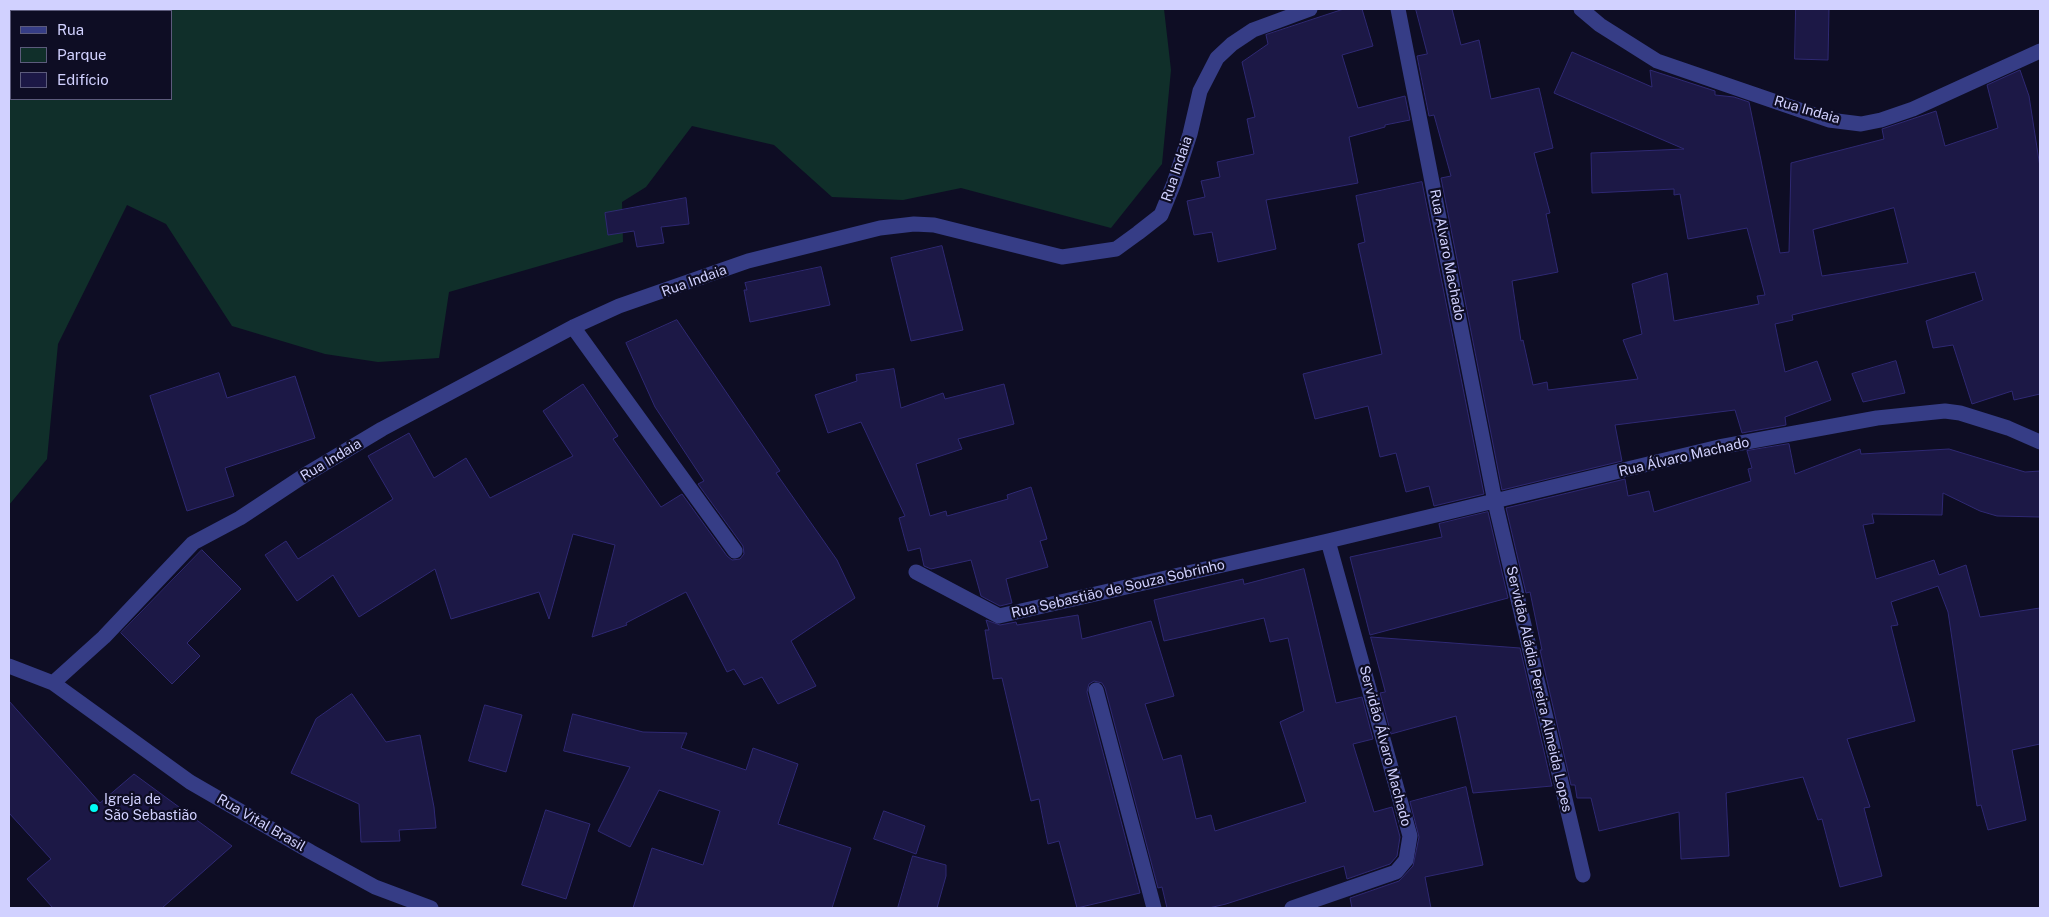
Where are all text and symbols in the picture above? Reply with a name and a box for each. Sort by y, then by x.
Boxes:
legend [10,10,172,100]
text: Rua [57,21,84,38]
text: Parque [57,46,107,63]
text: Edifício [57,71,109,88]
street label: Rua Indaia [1772,93,1842,127]
street label: Rua Indaia [1158,134,1196,204]
street label: Rua Alvaro Machado [1426,188,1468,322]
street label: Rua Indaia [659,261,729,301]
street label: Rua Álvaro Machado [1617,434,1751,480]
street label: Rua Indaia [298,435,364,485]
street label: Rua Sebastião de Souza Sobrinho [1010,556,1226,622]
street label: Servidão Aládia Pereira Almeida Lopes [1502,564,1576,814]
street label: Servidão Álvaro Machado [1355,664,1415,828]
street label: Rua Vital Brasil [214,791,308,855]
place label: Igreja de São Sebastião [104,792,197,824]
marker: Igreja de São Sebastião [88,802,100,814]

